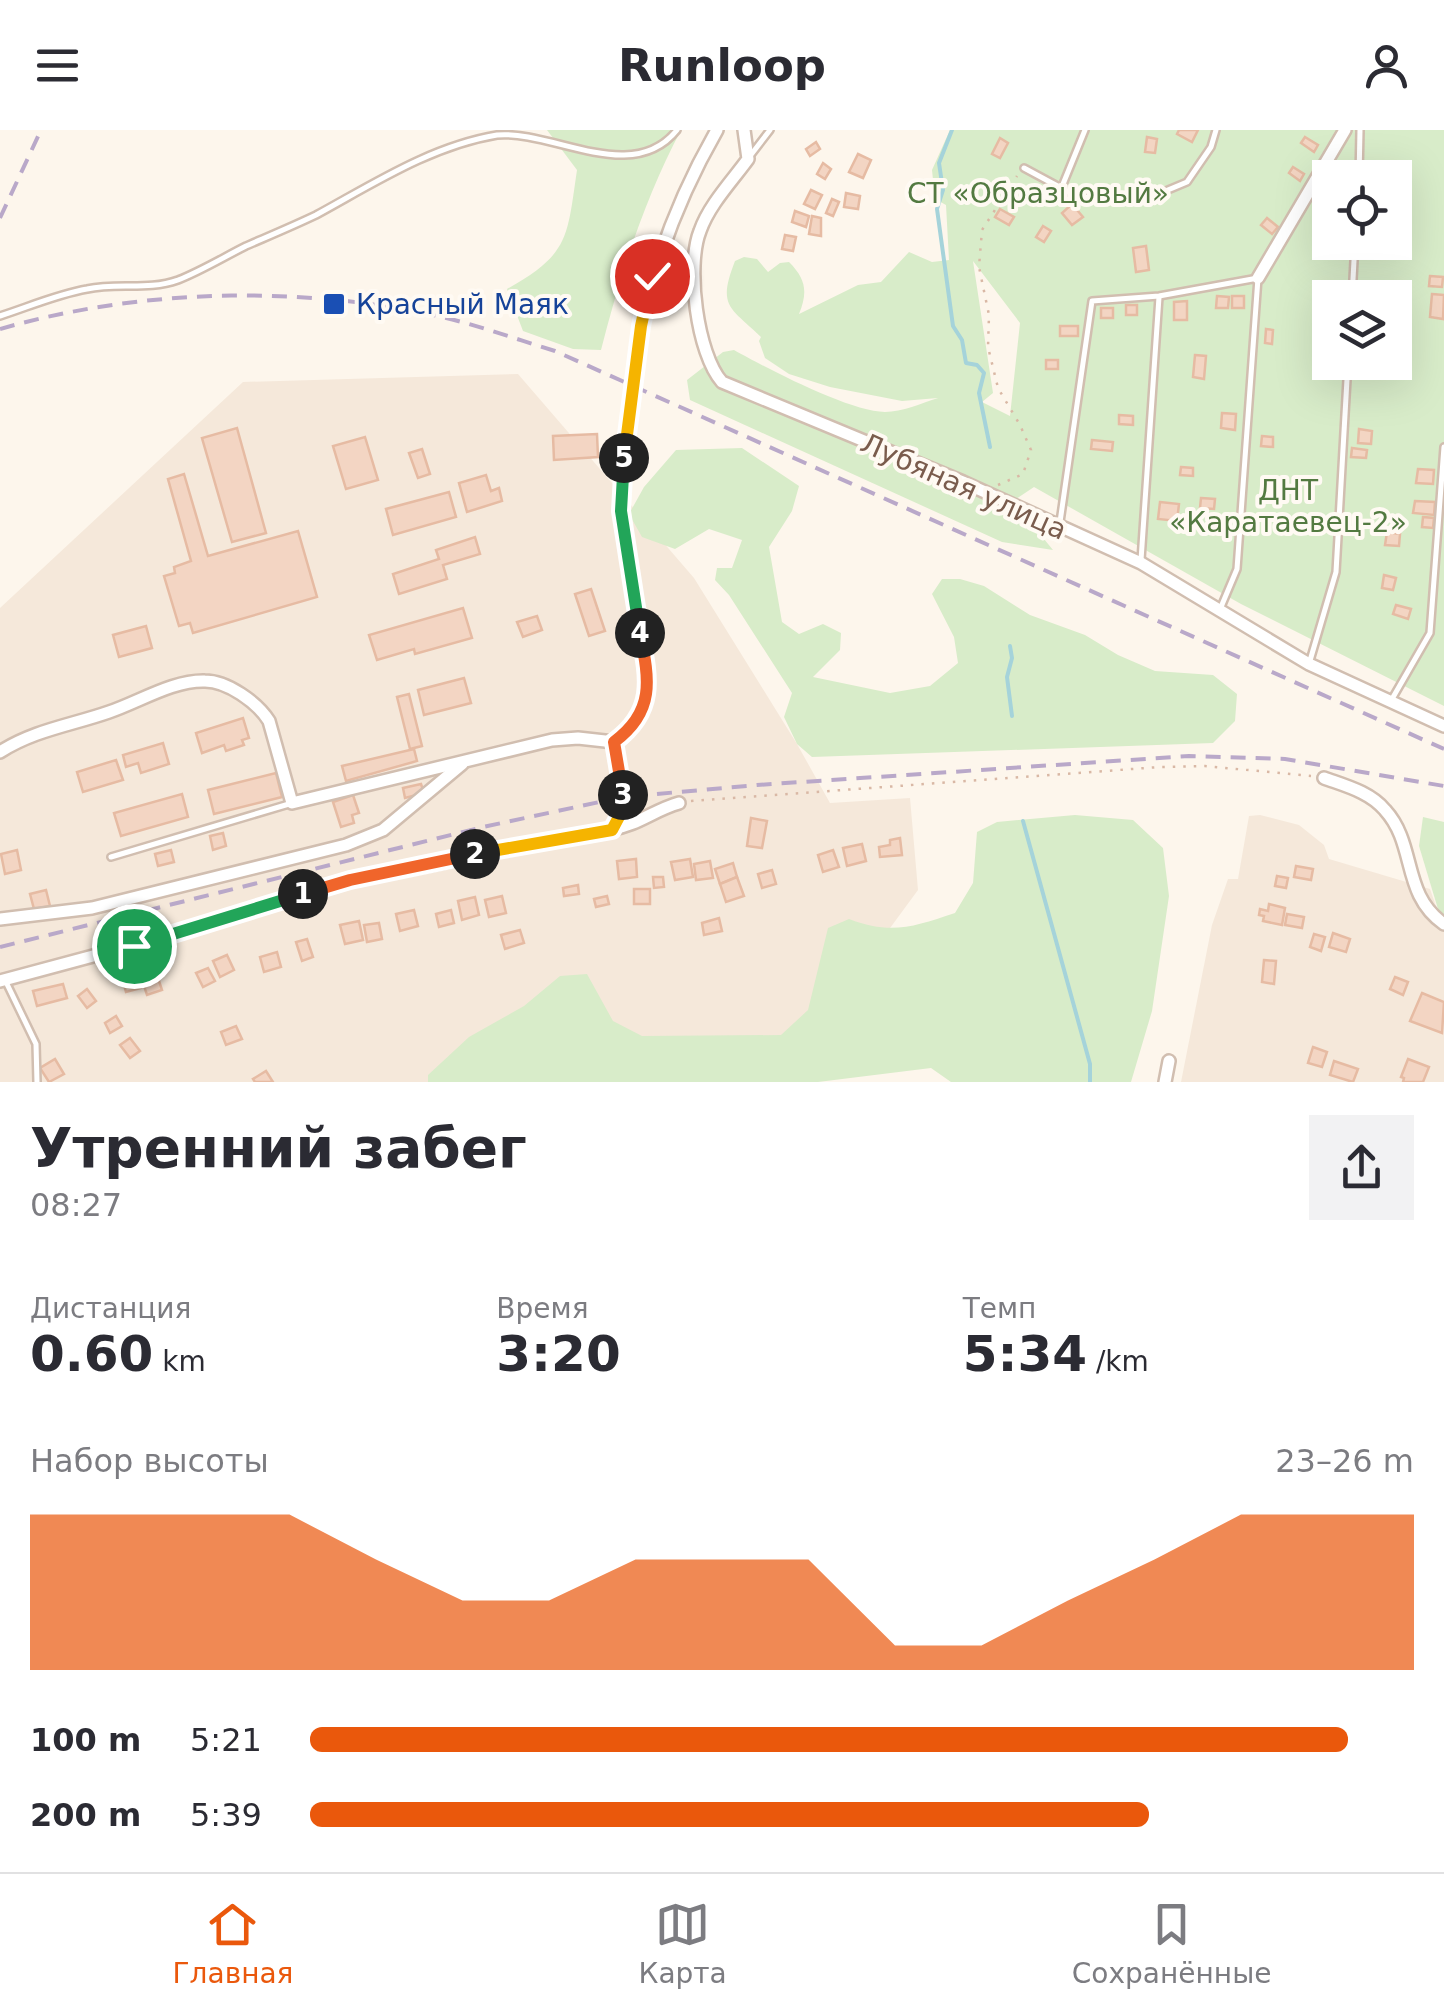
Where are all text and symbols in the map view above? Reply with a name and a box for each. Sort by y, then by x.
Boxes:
icon: menu [30,38,85,93]
icon: person [1359,38,1414,93]
text: Runloop [618,39,826,92]
map controls [1312,160,1412,380]
button: locate [1312,160,1412,260]
park label: СТ «Образцовый» [907,177,1169,210]
pin [610,234,695,319]
icon: check [625,249,680,304]
button: layers [1312,280,1412,380]
place label: Красный Маяк [356,288,569,321]
marker: Красный Маяк [321,291,347,317]
street label: Лубяная улица [856,426,1072,547]
pin: 5 [599,433,649,483]
text: 5 [614,441,634,474]
park label: ДНТ «Каратаевец-2» [1169,474,1407,539]
pin: 4 [615,608,665,658]
text: 4 [630,616,650,649]
pin: 3 [598,770,648,820]
text: 3 [613,778,633,811]
pin: 2 [450,829,500,879]
text: 2 [465,837,485,870]
pin: 1 [278,869,328,919]
text: 1 [293,877,313,910]
pin [92,904,177,989]
icon: arrive [107,919,162,974]
button: share [1309,1115,1414,1220]
text: Утренний забег [30,1116,527,1180]
text: 08:27 [30,1186,122,1224]
text: Дистанция [30,1292,191,1325]
text: Время [496,1292,589,1325]
text: Темп [963,1292,1036,1325]
text: 0.60 [30,1325,153,1383]
text: 3:20 [496,1325,621,1383]
text: 5:34 [963,1325,1087,1383]
text: km [153,1345,206,1378]
text: /km [1087,1345,1149,1378]
text: Набор высоты [30,1442,269,1480]
text: 23–26 m [1275,1442,1414,1480]
text: 100 m [30,1721,141,1759]
text: 5:21 [190,1721,262,1759]
text: 200 m [30,1796,141,1834]
text: 5:39 [190,1796,262,1834]
tab: Главная [173,1897,293,1990]
tab: Карта [639,1897,727,1990]
tab: Сохранённые [1072,1897,1271,1990]

